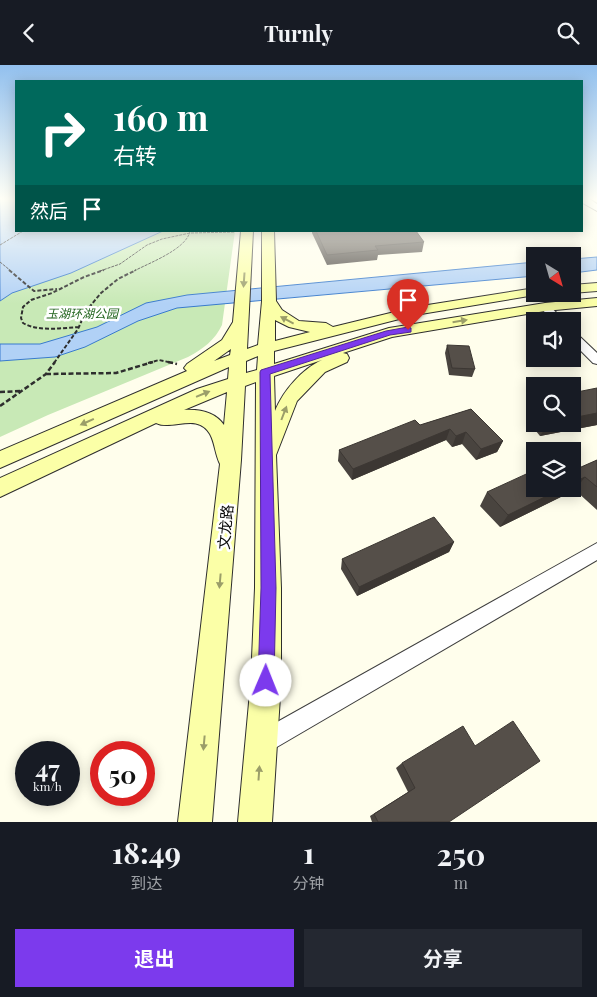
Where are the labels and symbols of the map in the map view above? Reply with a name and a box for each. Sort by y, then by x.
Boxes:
north arrow [526,247,581,303]
one-way arrow [239,272,247,288]
pin [387,279,429,330]
park label: 玉湖环湖公园 [46,305,120,321]
one-way arrow [280,316,294,324]
one-way arrow [452,317,468,325]
one-way arrow [196,389,210,397]
one-way arrow [281,405,288,420]
one-way arrow [80,418,94,426]
street label: 文龙路 [213,504,237,550]
one-way arrow [215,574,223,590]
position arrow [239,654,291,706]
one-way arrow [200,735,208,751]
speed limit sign: 50 [90,741,155,806]
one-way arrow [256,765,264,781]

